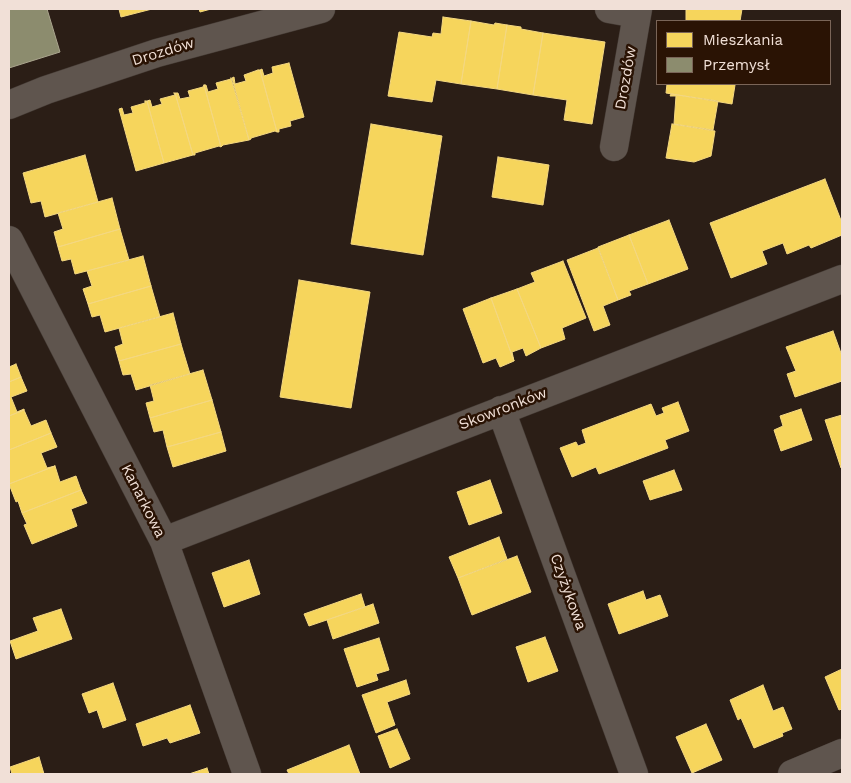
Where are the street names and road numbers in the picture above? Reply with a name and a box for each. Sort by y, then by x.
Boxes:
street label: Drozdów [130,34,196,70]
street label: Drozdów [612,45,640,111]
street label: Skowronków [456,384,550,434]
street label: Kanarkowa [117,461,169,541]
street label: Czyżykowa [546,551,590,633]

